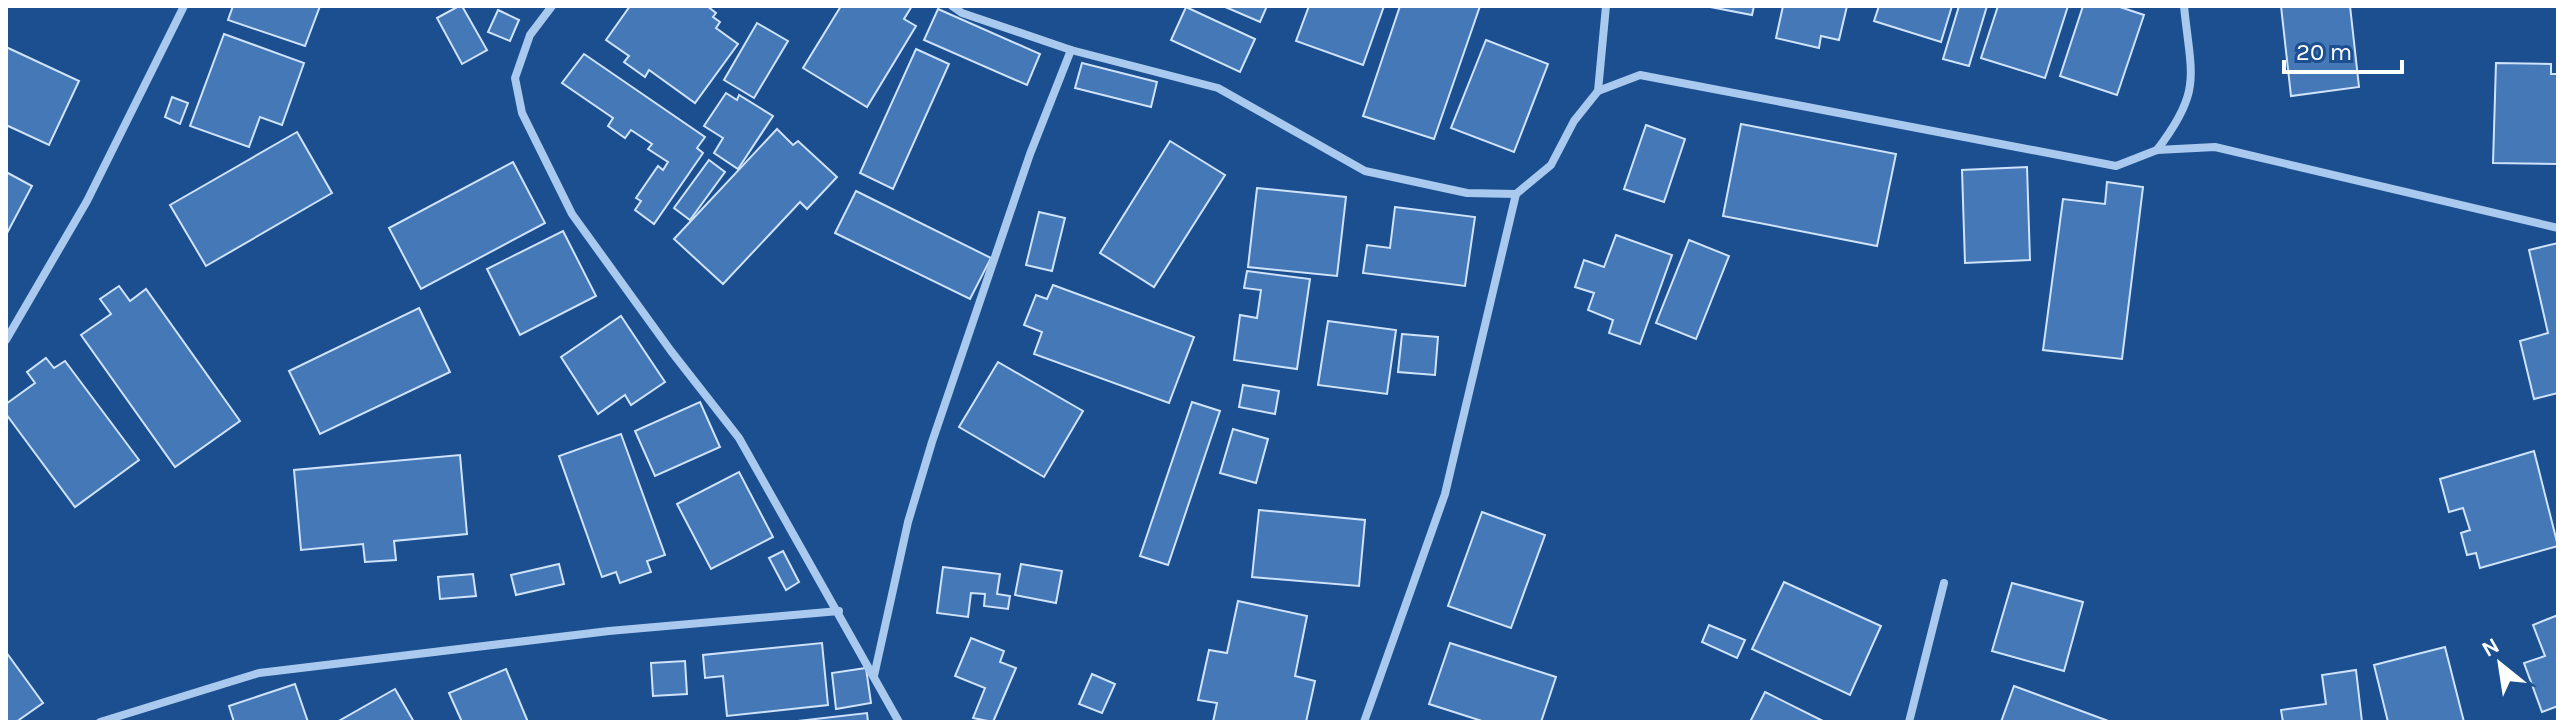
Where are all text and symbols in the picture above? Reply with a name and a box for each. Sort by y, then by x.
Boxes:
scale bar [2284,24,2402,74]
text: 20 m [2296,38,2352,66]
north arrow [2460,624,2540,704]
text: N [2477,632,2504,663]

